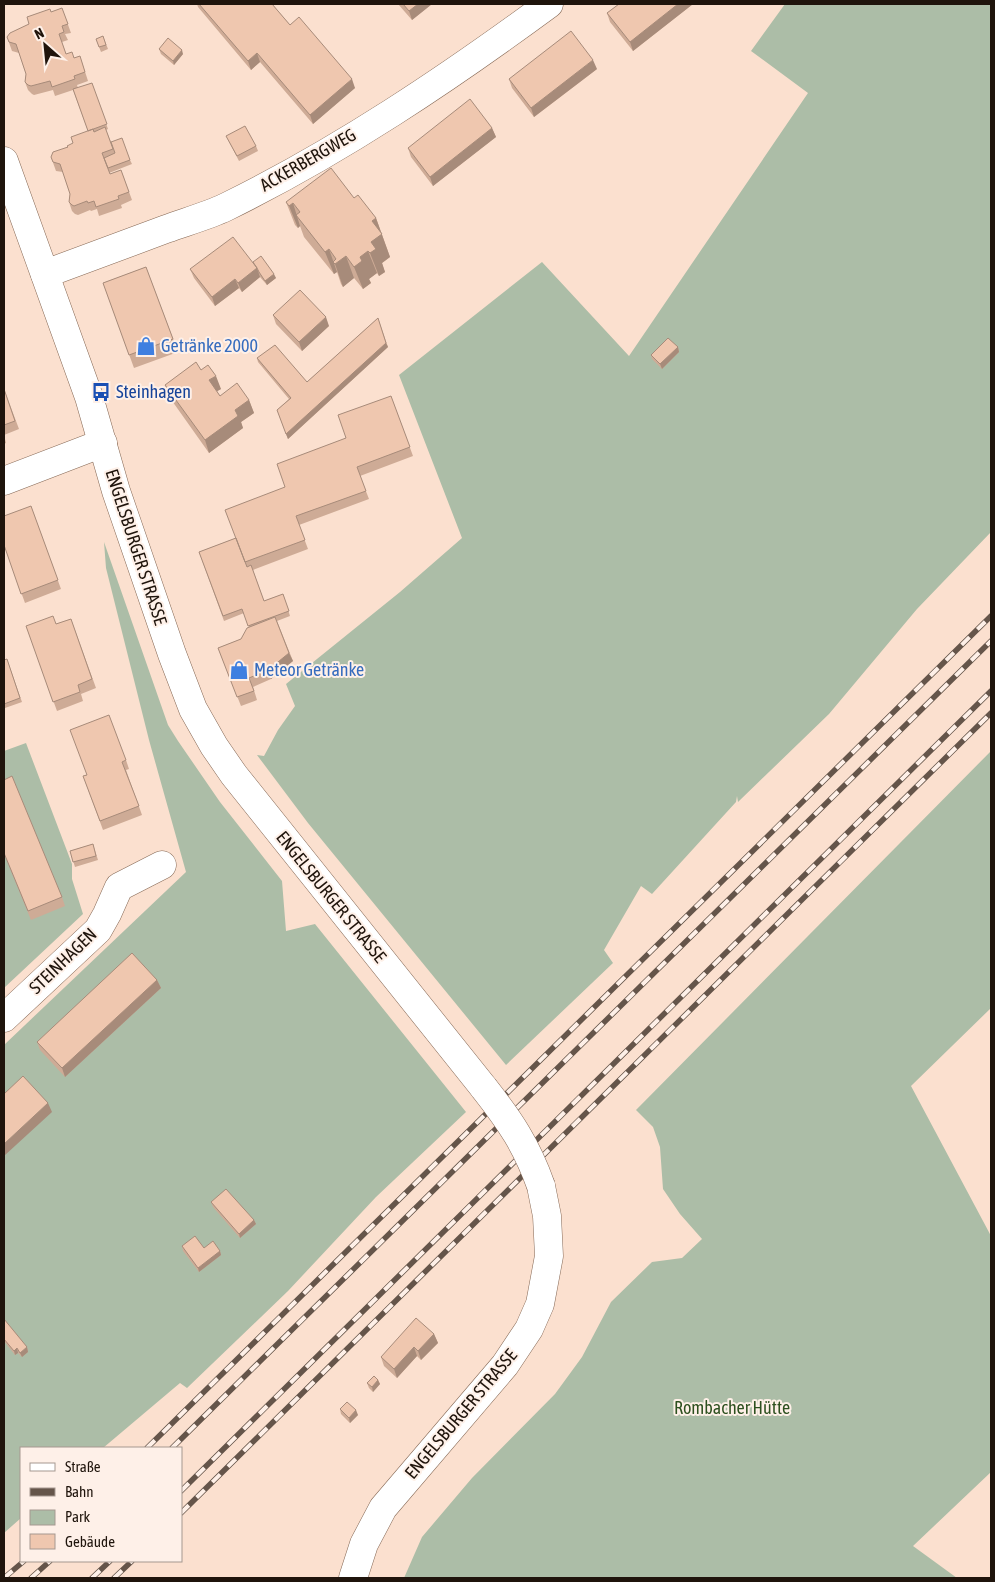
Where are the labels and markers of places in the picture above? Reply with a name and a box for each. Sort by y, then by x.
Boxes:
shop icon: Getränke 2000 [135,335,157,357]
place label: Getränke 2000 [161,335,258,356]
bus stop icon: Steinhagen [90,381,112,403]
place label: Steinhagen [116,381,191,402]
shop icon: Meteor Getränke [228,659,250,681]
place label: Meteor Getränke [254,659,364,680]

